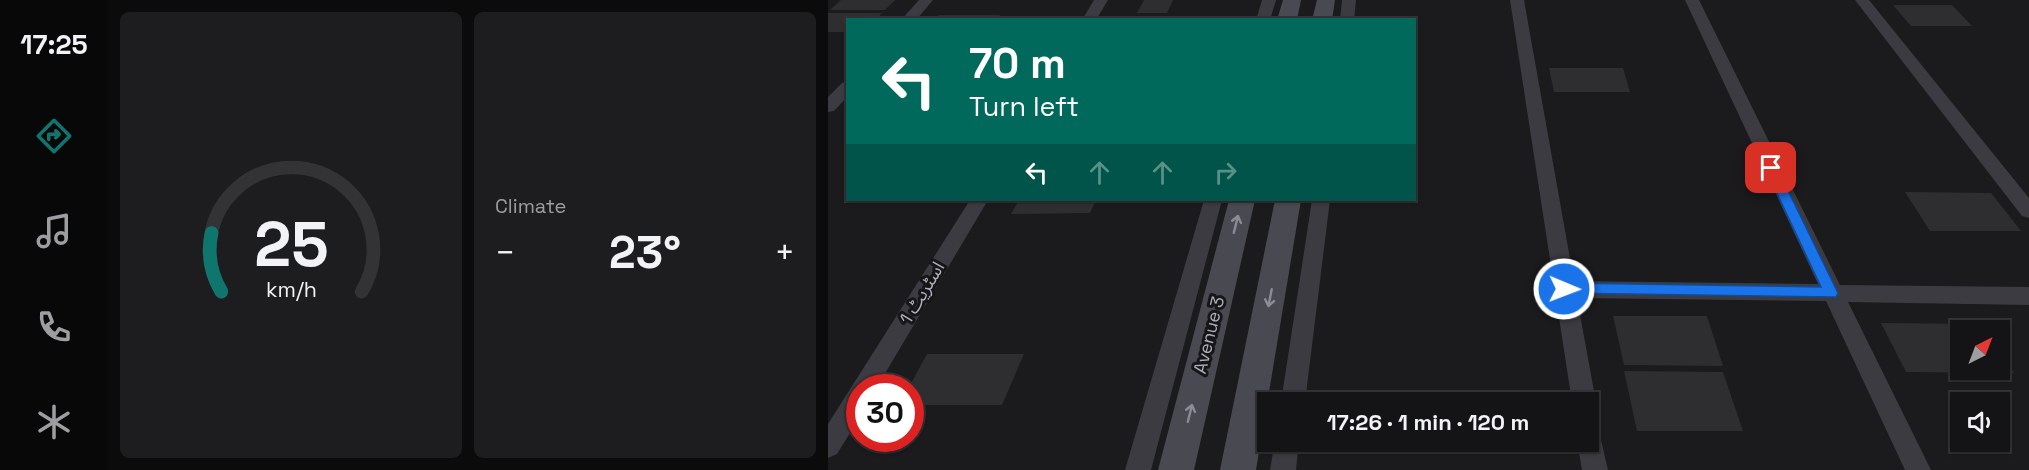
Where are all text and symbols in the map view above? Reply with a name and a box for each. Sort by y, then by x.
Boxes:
text: 17:25 [20,27,88,62]
text: 70 m [969,37,1066,90]
icon: left [870,42,948,120]
text: Turn left [969,89,1079,124]
icon: directions [33,115,75,157]
pin [1745,142,1796,193]
icon: arrive [1754,151,1787,184]
icon: left [1020,156,1053,189]
icon: ahead [1083,156,1116,189]
icon: ahead [1146,156,1179,189]
icon: right [1209,156,1242,189]
text: Climate [495,193,566,219]
text: 25 [254,205,328,284]
icon: music [33,210,75,252]
one-way arrow [1231,215,1243,234]
text: 23° [609,224,681,281]
text: − [495,232,515,274]
text: + [775,232,795,274]
street label: اسٹریٹ 1 [894,257,949,328]
position arrow [1532,257,1596,321]
text: km/h [265,276,317,303]
one-way arrow [1264,288,1275,308]
street label: Avenue 3 [1188,294,1229,376]
icon: phone [33,306,75,348]
north arrow [1950,320,2010,380]
map controls [1950,320,2010,452]
speed limit sign: 30 [846,374,924,452]
button: sound [1950,392,2010,452]
icon: climate [33,401,75,443]
one-way arrow [1184,404,1196,423]
text: 17:26 · 1 min · 120 m [1327,408,1529,436]

